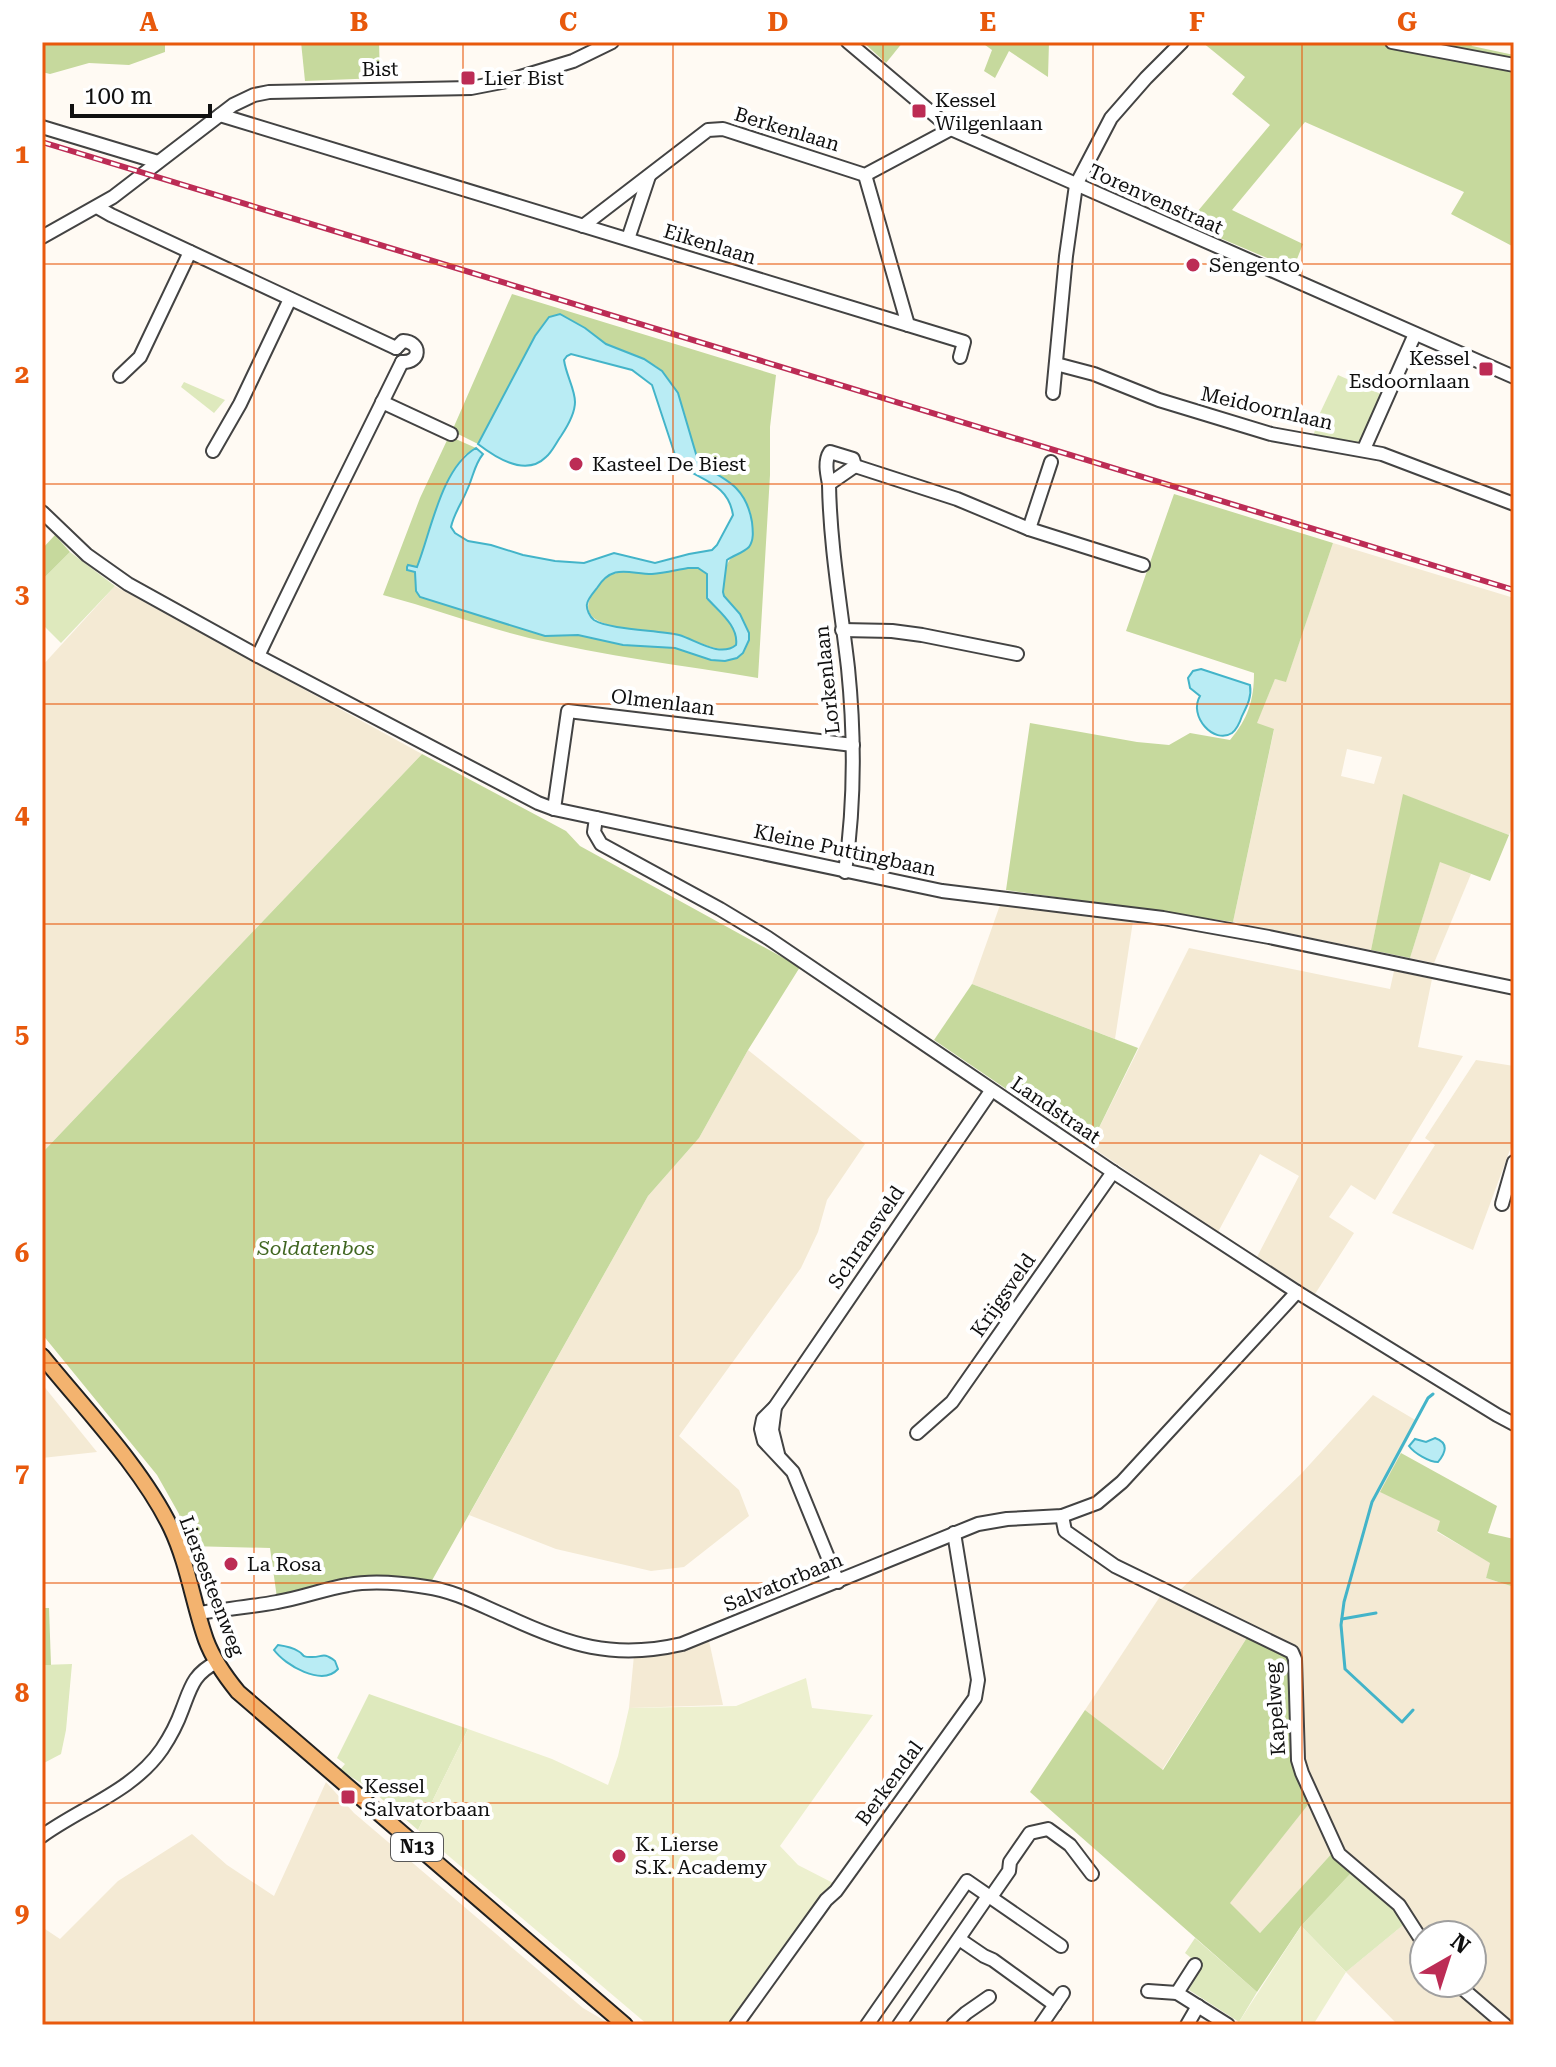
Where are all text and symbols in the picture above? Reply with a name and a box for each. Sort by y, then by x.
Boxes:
text: A [140,7,159,37]
text: B [350,7,368,37]
text: C [559,7,577,37]
text: D [768,7,788,37]
text: E [980,7,996,37]
text: F [1189,7,1205,37]
text: G [1397,7,1417,37]
street label: Bist [361,57,399,81]
place label: Lier Bist [484,66,564,90]
scale bar [72,68,210,118]
marker: Lier Bist [459,69,477,87]
text: 100 m [84,82,152,110]
place label: Kessel Wilgenlaan [935,88,1043,135]
street label: Berkenlaan [731,102,843,156]
marker: Kessel Wilgenlaan [910,102,928,120]
text: 1 [15,139,29,169]
street label: Torenvenstraat [1085,159,1228,240]
street label: Eikenlaan [661,219,759,269]
place label: Sengento [1209,253,1300,277]
marker: Sengento [1184,256,1202,274]
place label: Kessel Esdoornlaan [1349,346,1470,393]
text: 2 [15,359,29,389]
marker: Kessel Esdoornlaan [1477,360,1495,378]
street label: Meidoornlaan [1199,381,1336,435]
place label: Kasteel De Biest [592,452,747,476]
marker: Kasteel De Biest [567,455,585,473]
text: 3 [15,579,29,609]
street label: Lorkenlaan [809,624,845,736]
street label: Olmenlaan [610,684,716,720]
text: 4 [15,799,30,829]
street label: Kleine Puttingbaan [752,819,938,881]
text: 5 [15,1019,29,1049]
street label: Landstraat [1007,1071,1106,1149]
street label: Schransveld [823,1181,909,1293]
park label: Soldatenbos [256,1236,375,1260]
text: 6 [15,1238,29,1268]
street label: Krijgsveld [965,1248,1041,1341]
text: 7 [15,1458,29,1488]
street label: Liersesteenweg [174,1512,250,1660]
street label: Salvatorbaan [720,1547,846,1617]
place label: La Rosa [247,1552,322,1576]
marker: La Rosa [222,1555,240,1573]
street label: Kapelweg [1260,1661,1290,1756]
text: 8 [15,1678,30,1708]
street label: Berkendal [850,1736,928,1830]
place label: Kessel Salvatorbaan [364,1774,490,1821]
marker: Kessel Salvatorbaan [339,1788,357,1806]
place label: K. Lierse S.K. Academy [635,1832,767,1879]
road number: N13 [391,1833,443,1861]
marker: K. Lierse S.K. Academy [610,1847,628,1865]
text: 9 [15,1898,29,1928]
north arrow [1408,1919,1488,1999]
text: N [1446,1929,1475,1959]

